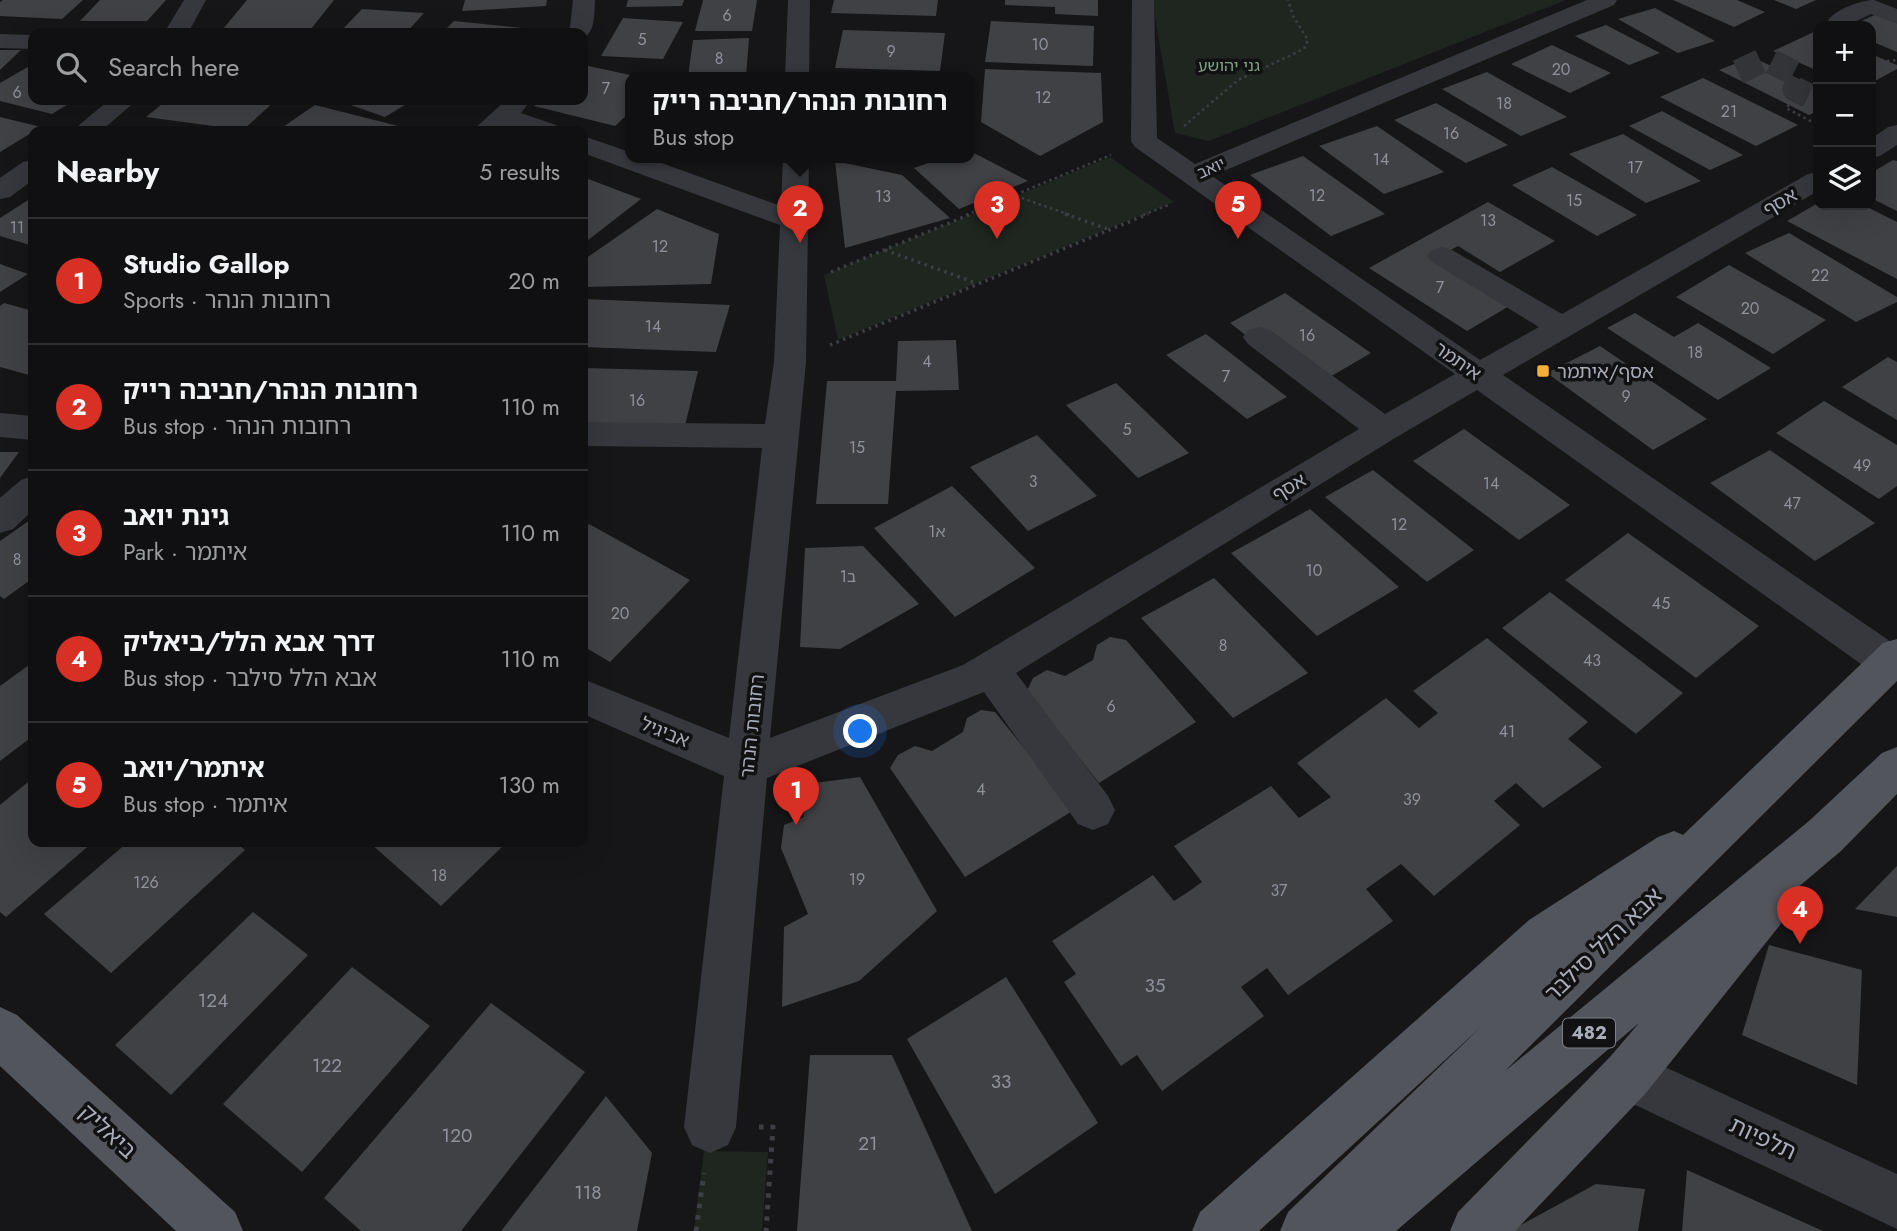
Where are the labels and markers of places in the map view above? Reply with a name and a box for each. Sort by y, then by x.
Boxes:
pin: 3 [974,181,1020,239]
pin: 5 [1215,181,1261,239]
pin: 2 [777,185,823,243]
place label: אסף/איתמר [1557,358,1654,385]
marker: אסף/איתמר [1535,363,1551,379]
pin: 1 [773,767,819,825]
pin: 4 [1777,886,1823,944]

